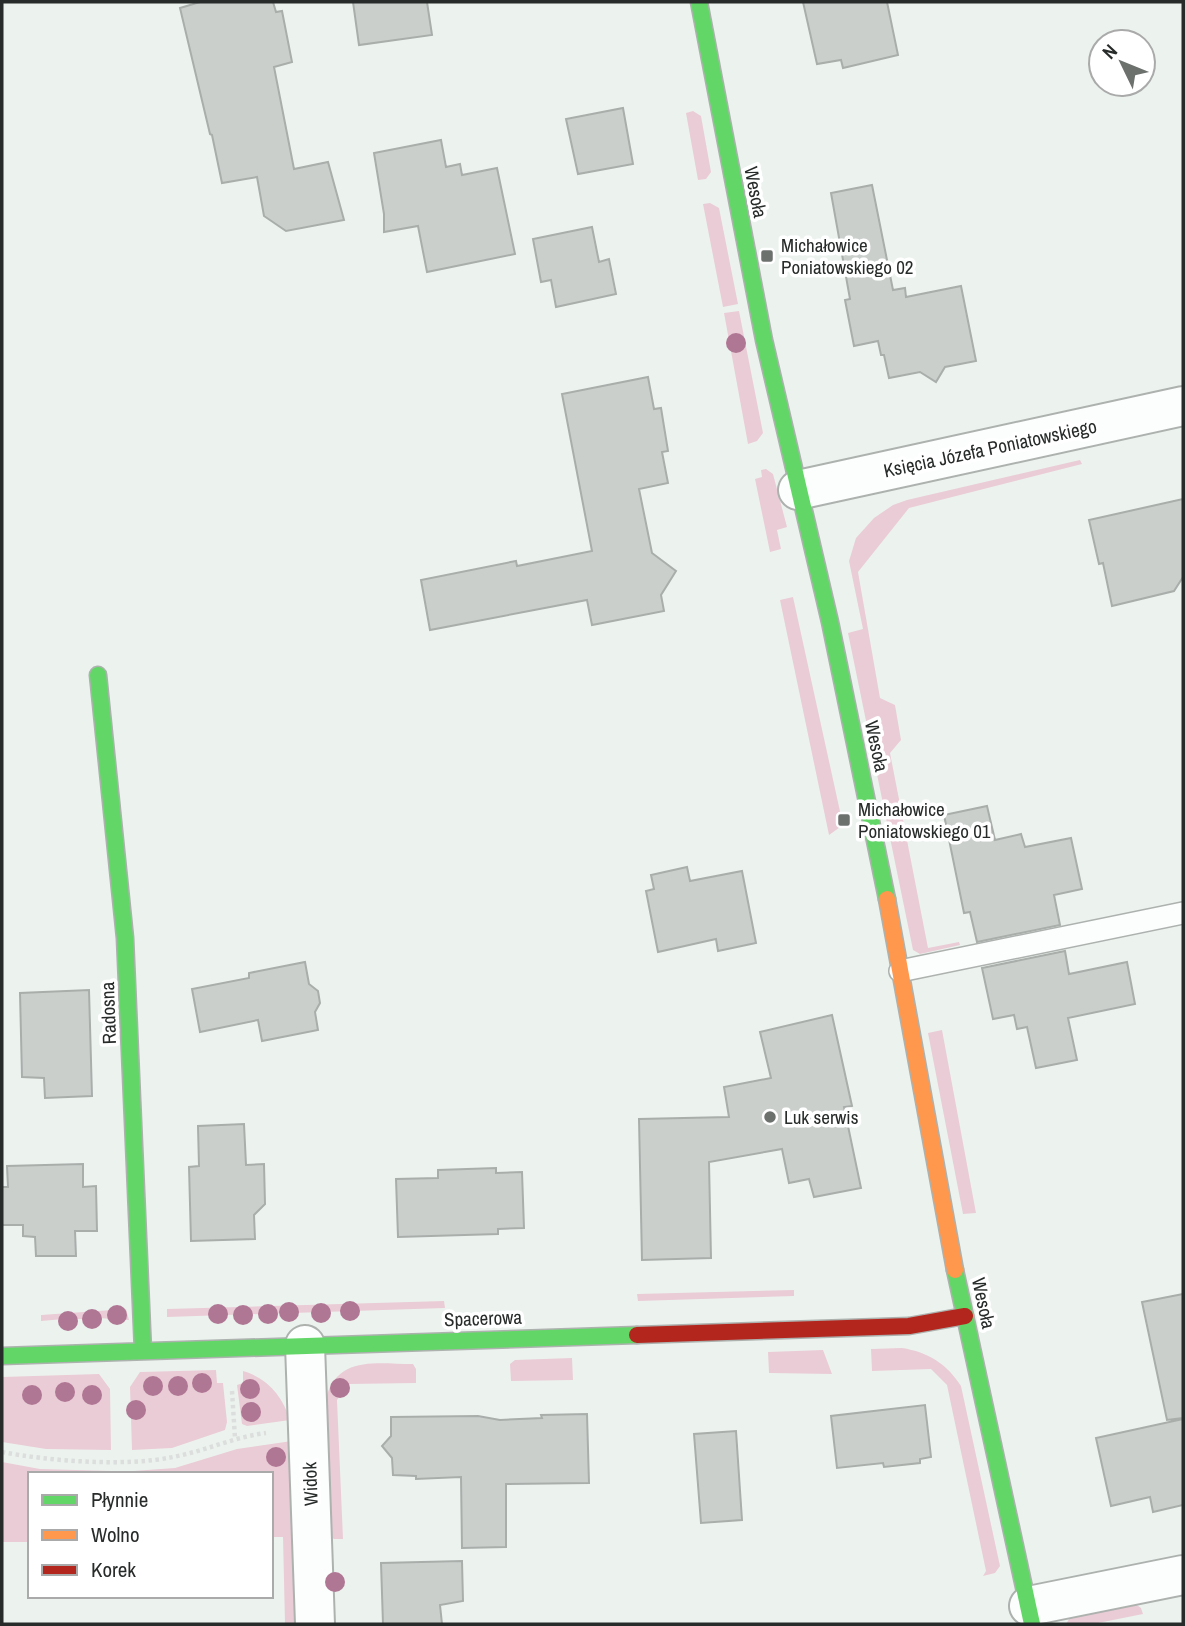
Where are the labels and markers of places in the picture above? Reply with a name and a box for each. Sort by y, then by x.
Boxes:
place label: Michałowice Poniatowskiego 02 [781,232,914,280]
marker: Michałowice Poniatowskiego 02 [759,248,775,264]
place label: Michałowice Poniatowskiego 01 [858,796,991,844]
marker: Michałowice Poniatowskiego 01 [836,812,852,828]
place label: Luk serwis [784,1104,859,1130]
marker: Luk serwis [762,1109,778,1125]

